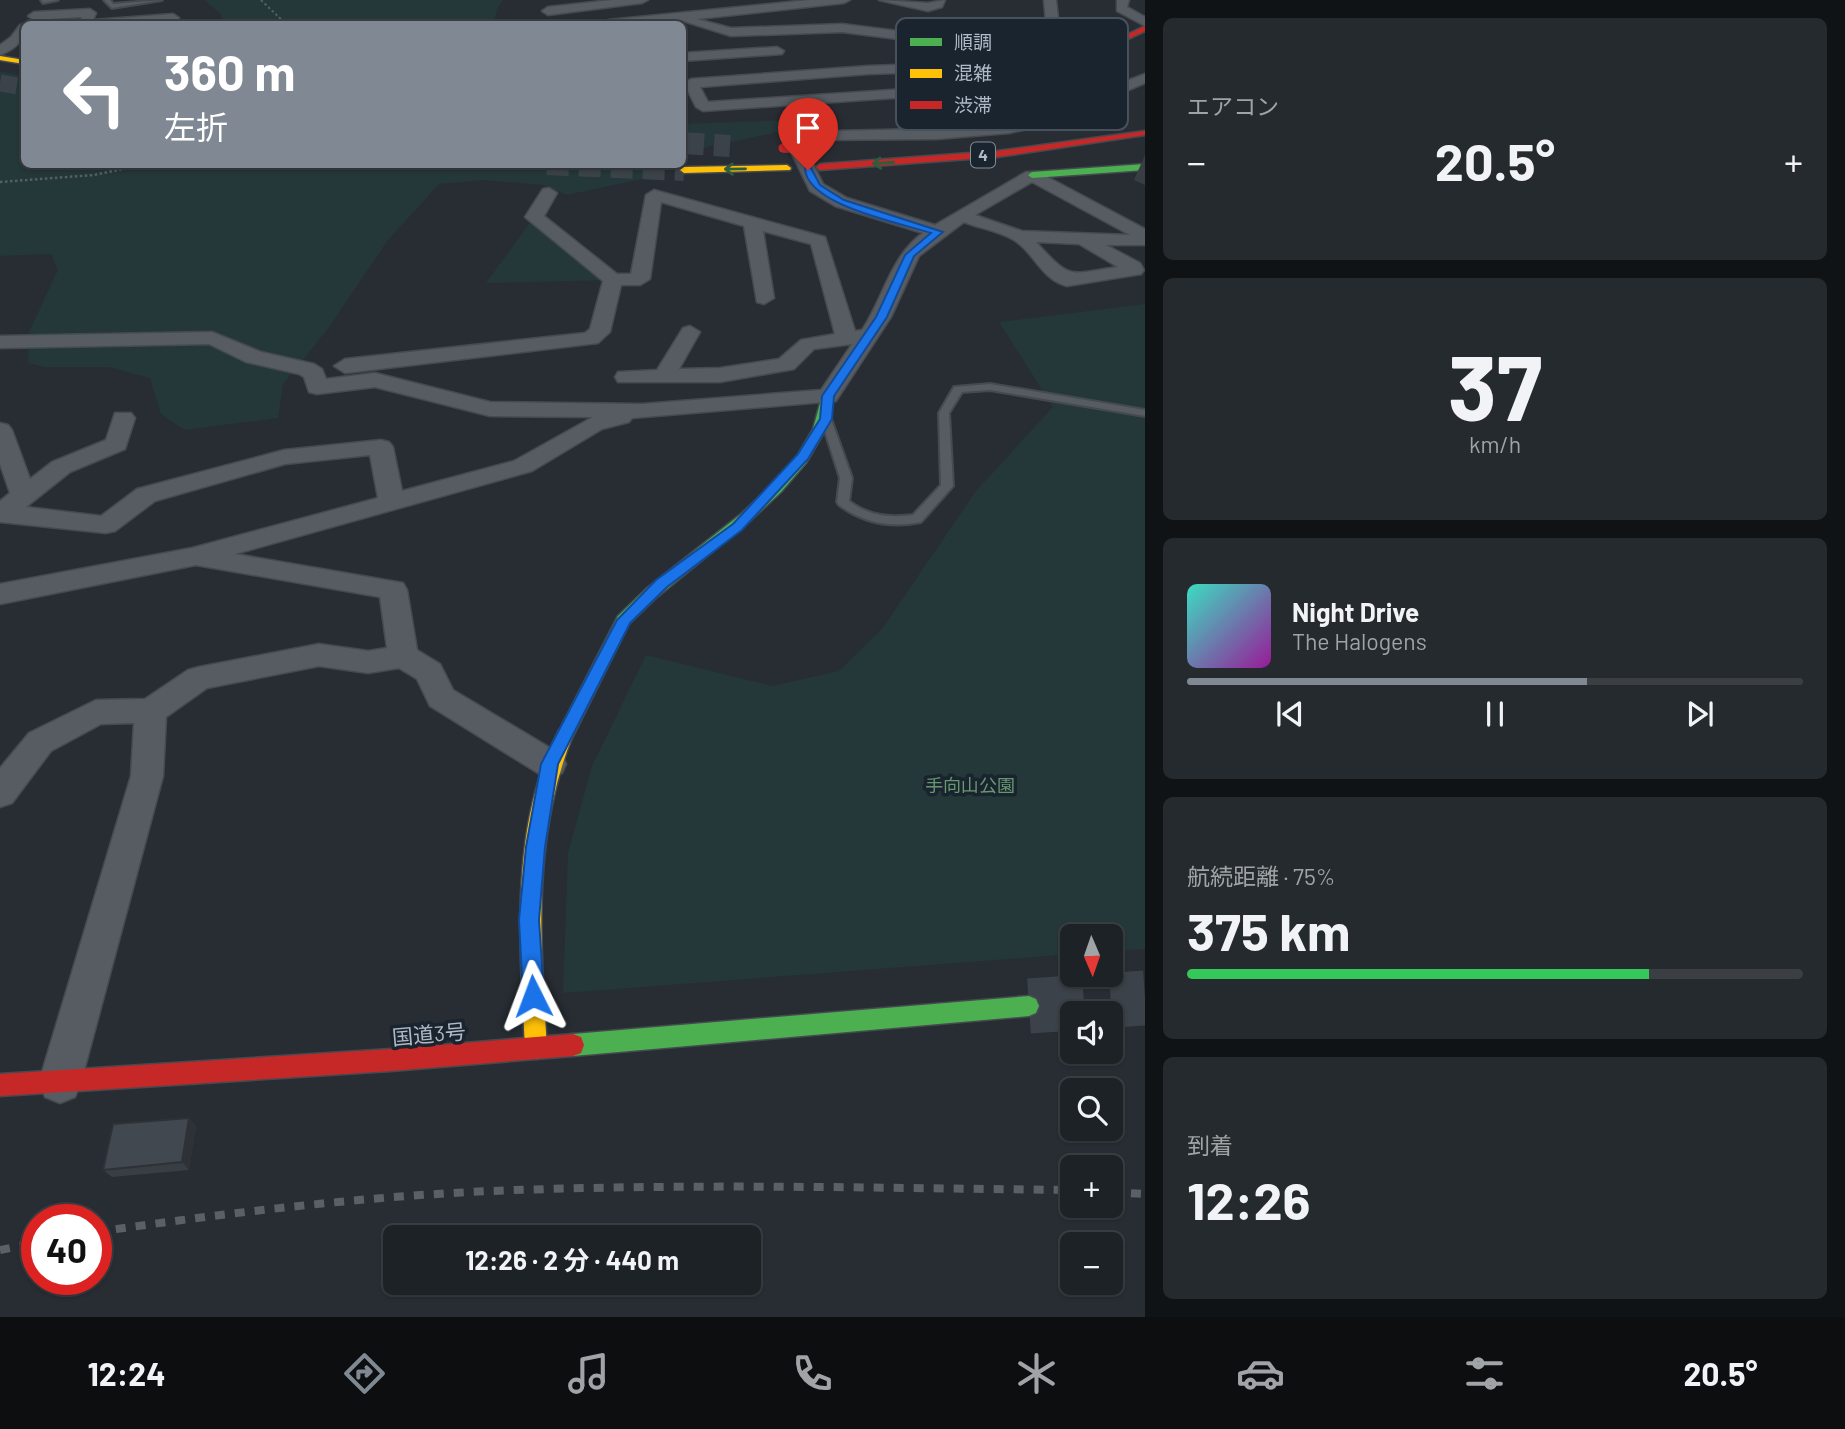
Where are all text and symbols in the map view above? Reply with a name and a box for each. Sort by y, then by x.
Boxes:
legend [896,18,1128,130]
text: 順調 [954,30,992,53]
text: 360 m [164,42,295,101]
icon: left [49,49,140,140]
text: 混雑 [954,61,992,84]
text: エアコン [1187,92,1279,120]
text: 渋滞 [954,93,992,116]
pin [778,98,838,170]
text: 左折 [164,107,228,145]
icon: arrive [789,109,827,147]
text: 20.5° [1435,129,1555,191]
text: − [1187,138,1206,184]
text: + [1784,138,1803,184]
road number: 4 [971,142,995,168]
one-way arrow [872,157,895,170]
one-way arrow [724,162,747,176]
text: 37 [1448,330,1542,439]
text: km/h [1469,430,1521,458]
text: Night Drive [1292,596,1419,627]
text: The Halogens [1292,627,1427,655]
icon: previous [1271,695,1309,733]
icon: pause [1476,695,1514,733]
icon: next [1681,695,1719,733]
park label: 手向山公園 [925,774,1015,796]
text: 航続距離 · 75% [1187,862,1335,890]
text: 375 km [1187,899,1350,961]
north arrow [1060,924,1124,987]
map controls [1060,924,1123,1295]
position arrow [496,959,570,1033]
button: sound [1060,1001,1123,1064]
street label: 国道3号 [391,1018,467,1049]
button: search [1060,1078,1123,1141]
text: 到着 [1187,1131,1233,1159]
button: + [1060,1155,1123,1218]
text: 12:26 [1187,1168,1311,1230]
speed limit sign: 40 [21,1204,112,1295]
button: − [1060,1232,1123,1295]
text: 12:26 · 2 分 · 440 m [465,1244,679,1275]
icon: directions [340,1349,389,1398]
icon: music [564,1349,613,1398]
icon: phone [788,1349,837,1398]
icon: climate [1012,1349,1061,1398]
icon: car [1236,1349,1285,1398]
icon: filters [1460,1349,1509,1398]
text: 12:24 [87,1354,166,1392]
text: 20.5° [1683,1354,1757,1392]

